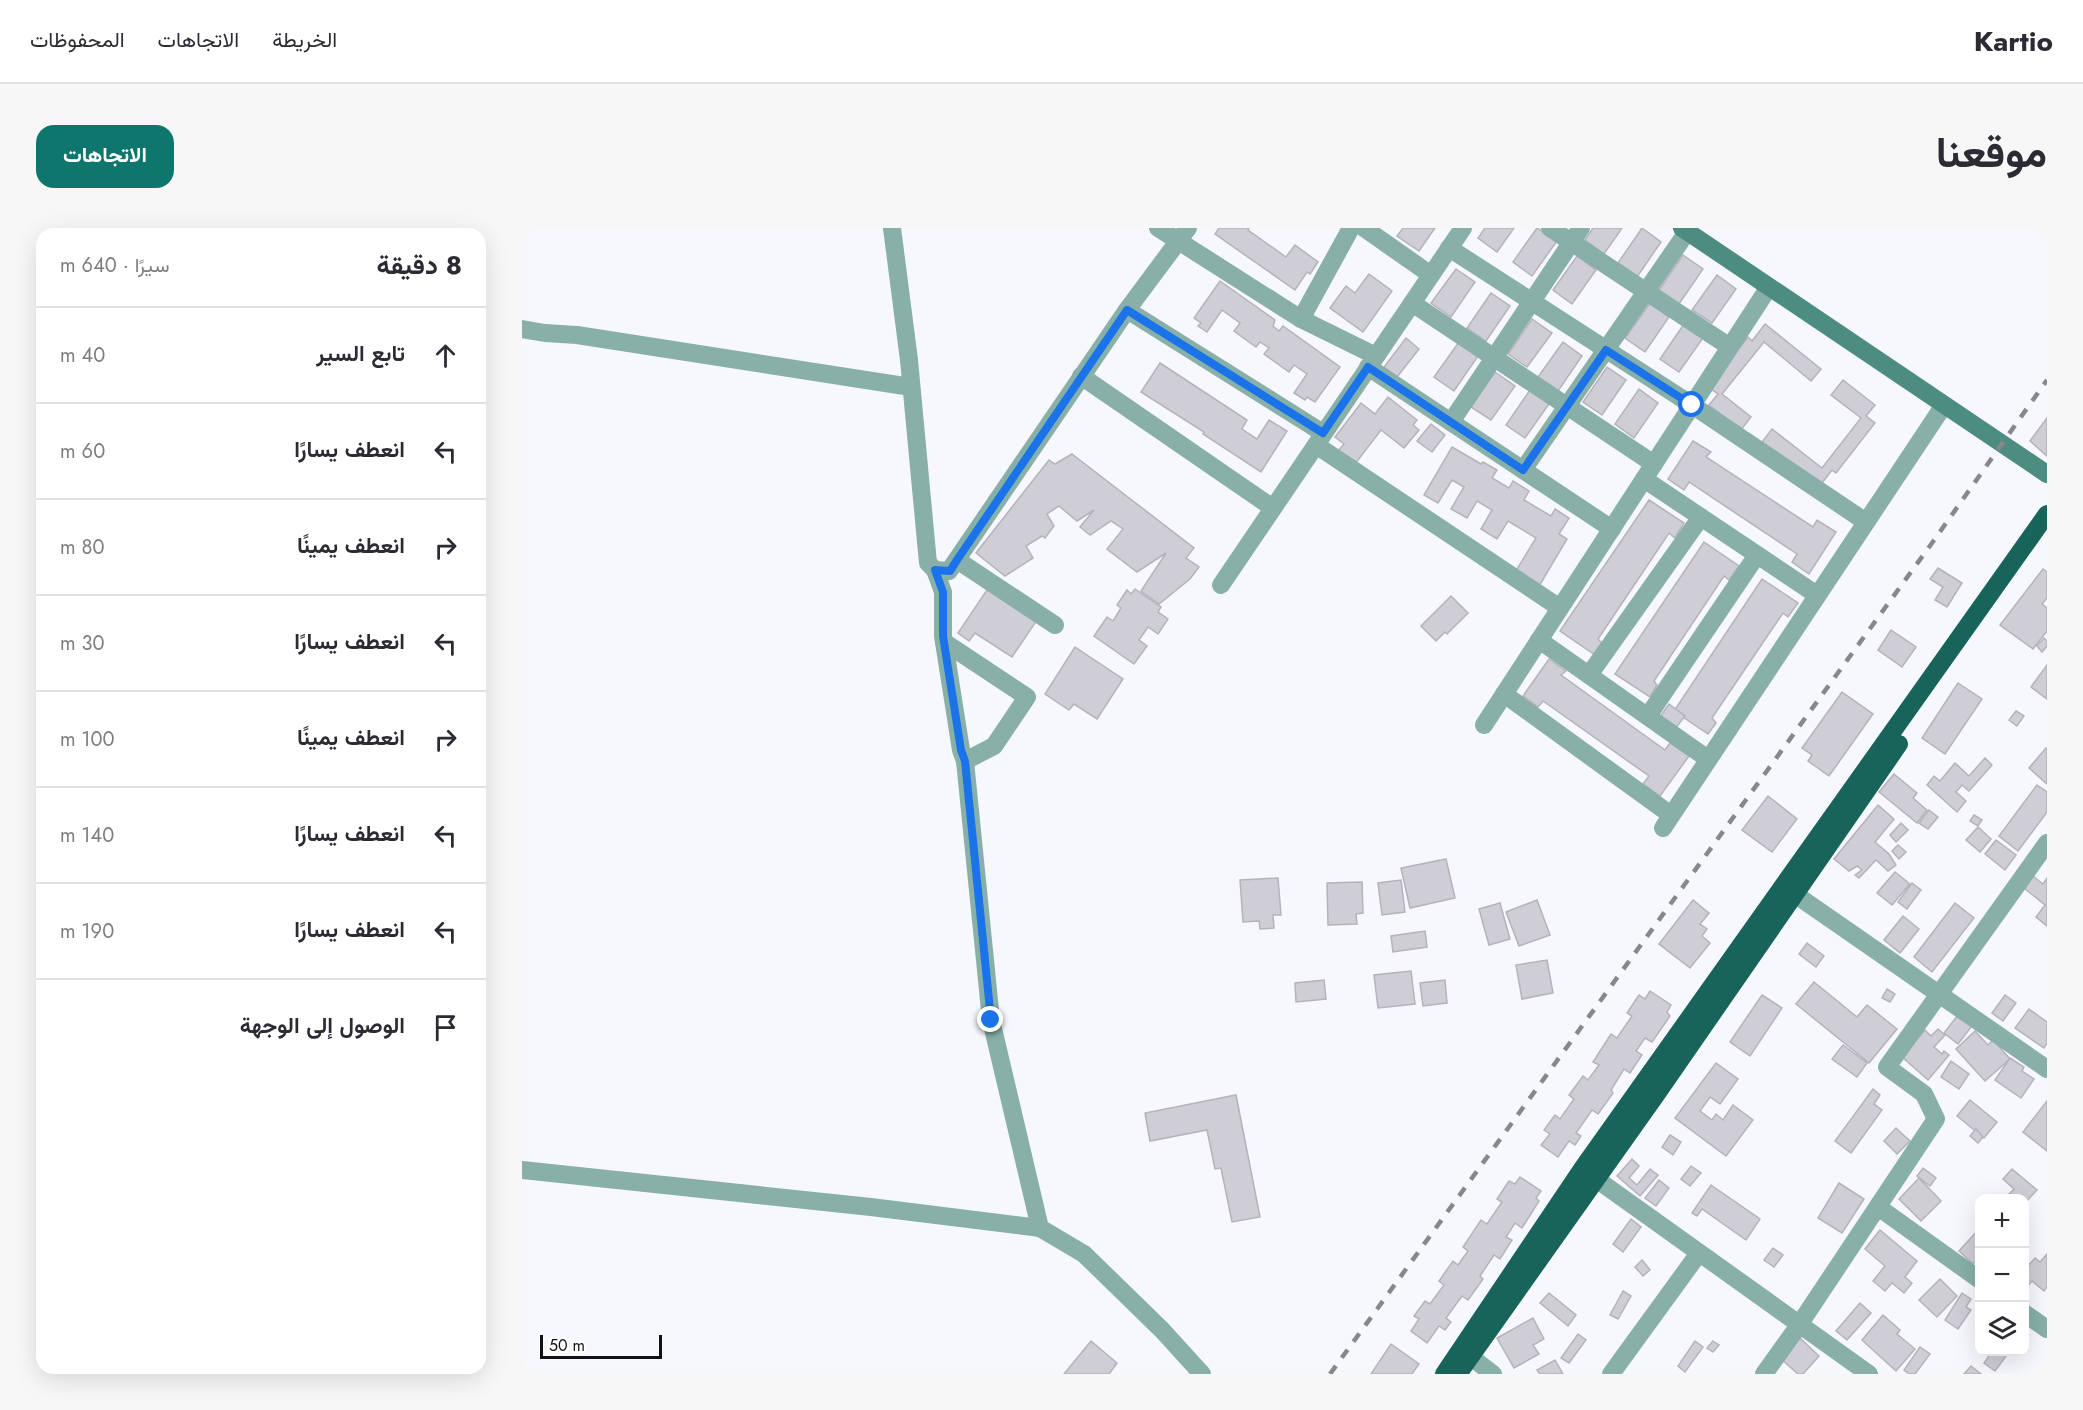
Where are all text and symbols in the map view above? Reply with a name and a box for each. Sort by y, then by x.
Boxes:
text: Kartio [1974,21,2053,62]
text: المحفوظات [30,25,125,55]
text: الاتجاهات [158,25,239,55]
text: الخريطة [272,25,337,55]
text: موقعنا [1936,122,2047,183]
button: الاتجاهات [36,125,174,188]
text: 8 دقيقة [377,246,462,284]
text: سيرًا · 640 m [60,251,170,280]
text: تابع السير [316,337,405,369]
icon: ahead [429,339,462,372]
text: 40 m [60,341,105,370]
route start [1678,391,1704,417]
text: انعطف يسارًا [294,433,405,465]
icon: left [429,435,462,468]
text: 60 m [60,437,105,466]
text: انعطف يمينًا [297,529,405,561]
icon: right [429,531,462,564]
text: 80 m [60,533,105,562]
text: انعطف يسارًا [294,625,405,657]
icon: left [429,627,462,660]
text: 30 m [60,629,105,658]
text: انعطف يمينًا [297,721,405,753]
icon: right [429,723,462,756]
text: 100 m [60,725,115,754]
text: انعطف يسارًا [294,817,405,849]
icon: left [429,819,462,852]
text: 140 m [60,821,114,850]
text: انعطف يسارًا [294,913,405,945]
icon: left [429,915,462,948]
text: 190 m [60,917,114,946]
route end [977,1006,1003,1032]
text: الوصول إلى الوجهة [240,1009,405,1041]
icon: arrive [429,1011,462,1044]
map controls [1975,1194,2029,1356]
button: + [1975,1194,2029,1248]
button: − [1975,1248,2029,1302]
button: layers [1975,1302,2029,1356]
scale bar [540,1332,662,1360]
text: 50 m [549,1334,585,1357]

